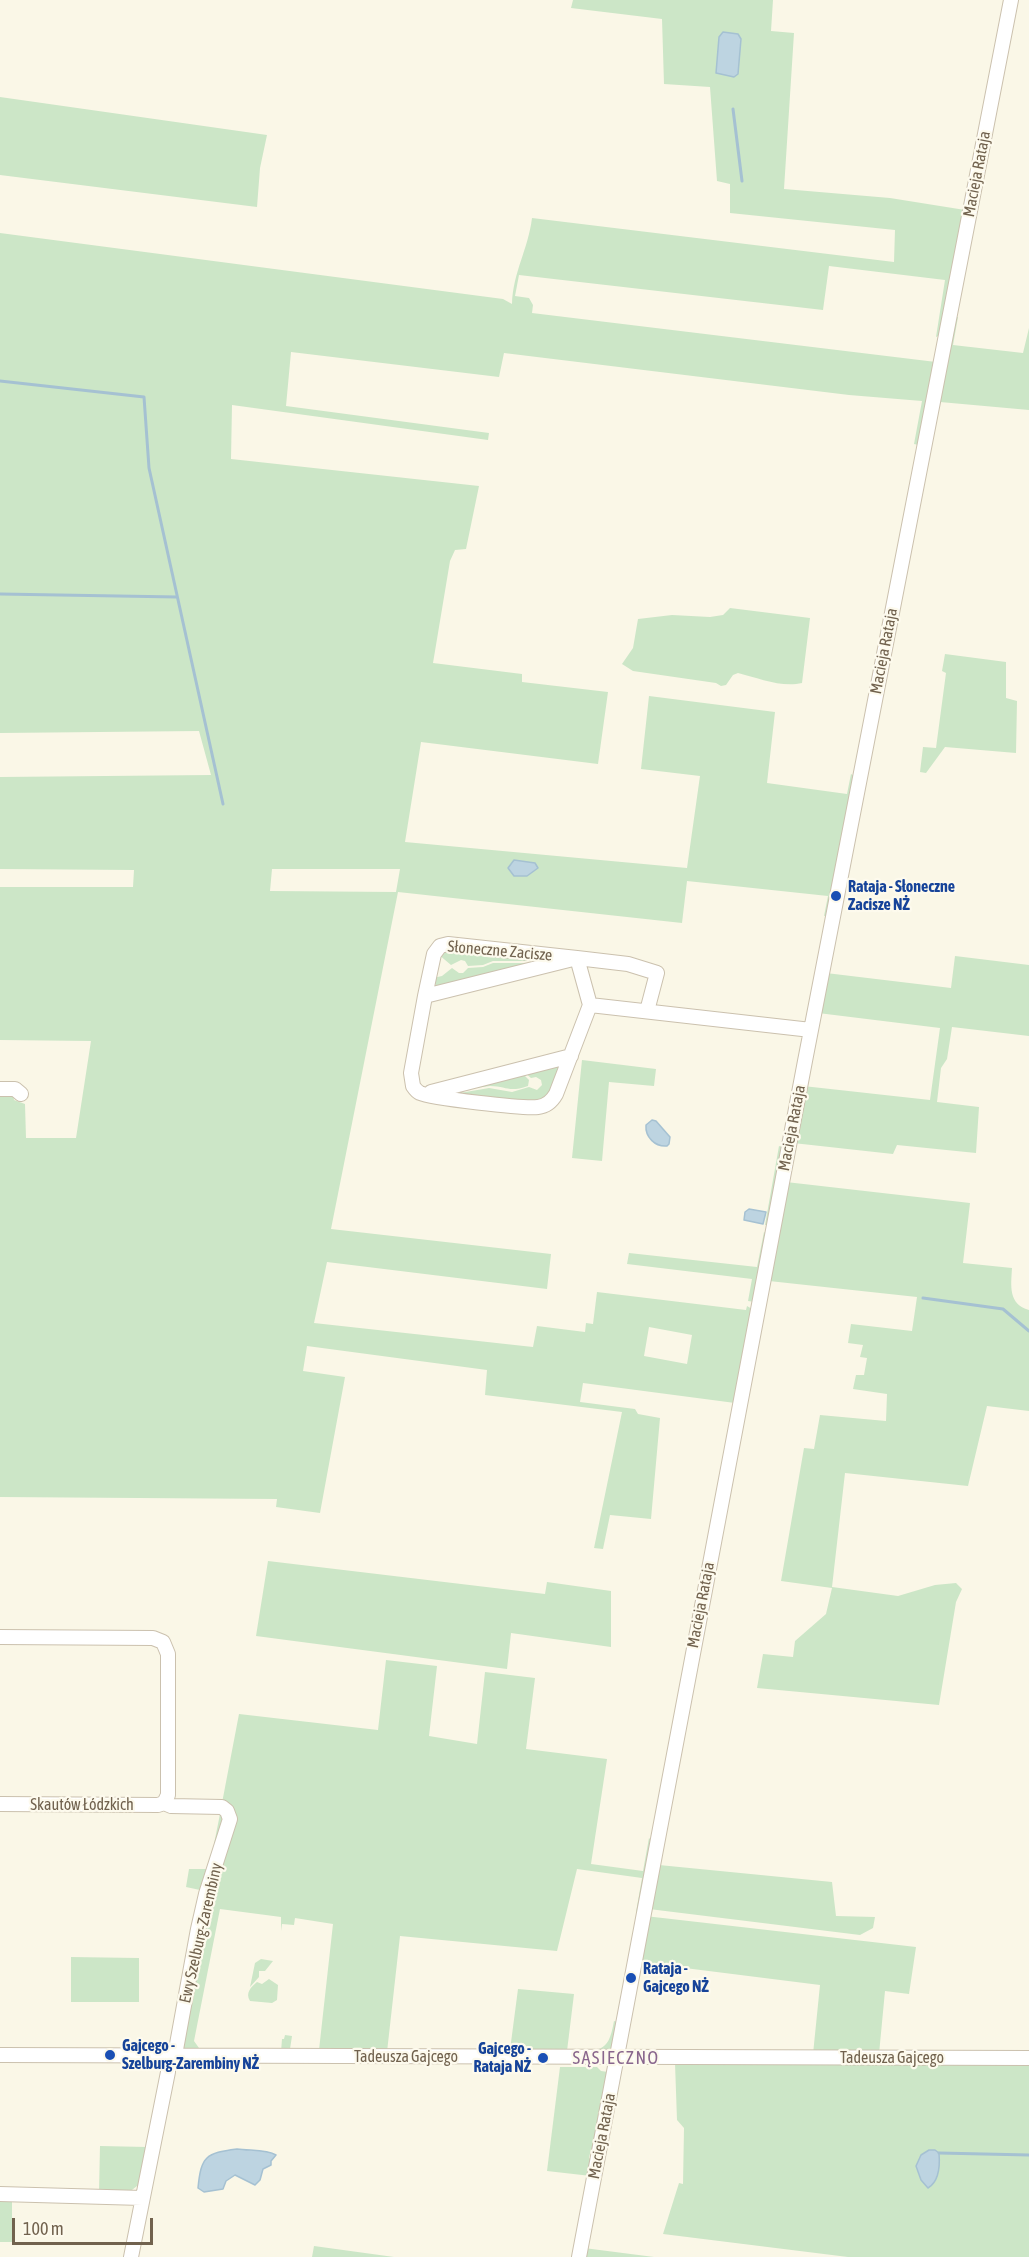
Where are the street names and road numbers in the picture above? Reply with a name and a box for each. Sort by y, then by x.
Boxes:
street label: Macieja Rataja [959,129,995,219]
street label: Macieja Rataja [866,606,902,696]
street label: Słoneczne Zacisze [447,937,553,965]
street label: Macieja Rataja [774,1083,810,1173]
street label: Macieja Rataja [683,1560,719,1650]
street label: Skautów Łódzkich [30,1795,134,1815]
street label: Ewy Szelburg-Zarembiny [176,1861,226,2005]
street label: Tadeusza Gajcego [354,2047,458,2067]
street label: Tadeusza Gajcego [840,2048,944,2068]
street label: Macieja Rataja [584,2091,620,2181]

